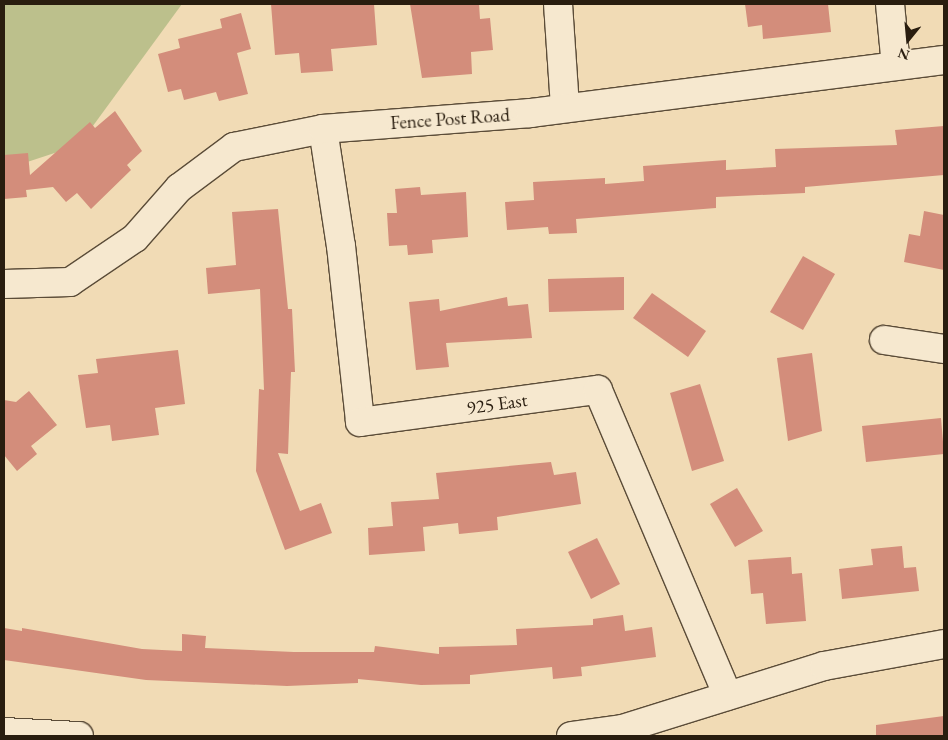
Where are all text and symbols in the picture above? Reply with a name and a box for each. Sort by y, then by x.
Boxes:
north arrow [883,15,933,65]
text: N [896,44,912,65]
street label: Fence Post Road [389,103,511,135]
street label: 925 East [465,388,529,420]

